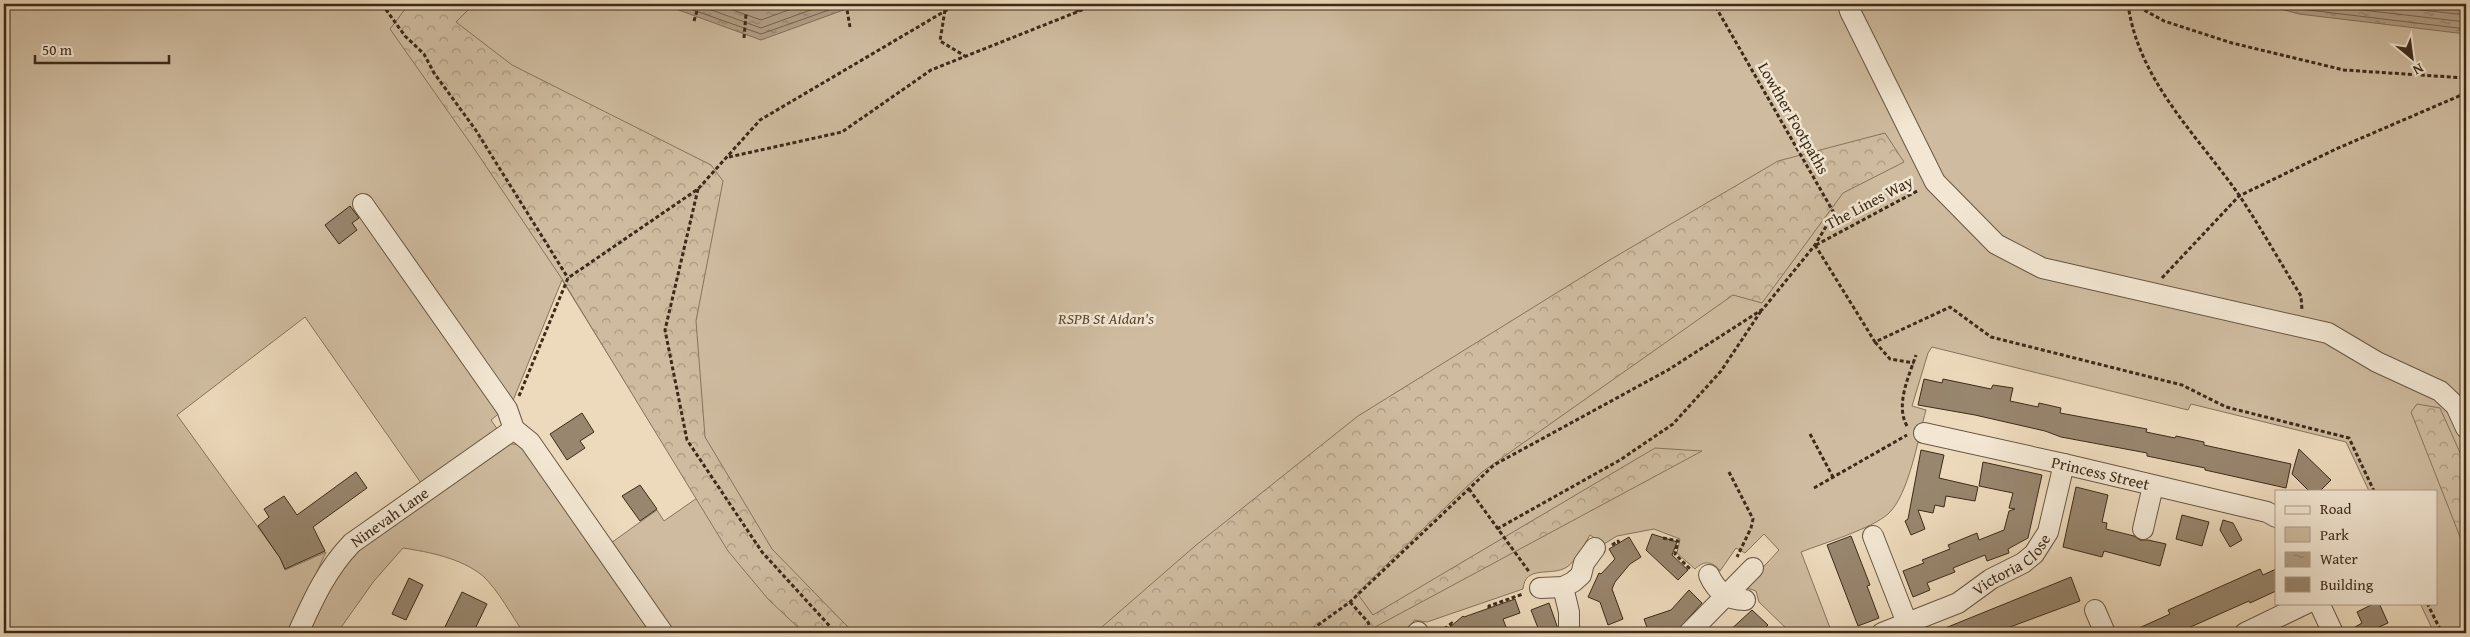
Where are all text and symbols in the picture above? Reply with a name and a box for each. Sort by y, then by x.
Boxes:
scale bar [35,32,169,64]
north arrow [2388,32,2438,82]
text: 50 m [42,39,73,60]
street label: Lowther Footpaths [1752,58,1836,178]
text: N [2409,58,2427,81]
street label: The Lines Way [1821,169,1917,235]
park label: RSPB St Aidan's [1057,306,1154,330]
street label: Princess Street [2049,450,2152,496]
street label: Ninevah Lane [345,481,433,553]
legend [2275,490,2438,604]
text: Road [2320,498,2351,519]
text: Park [2320,524,2349,545]
street label: Victoria Close [1967,529,2056,601]
text: Water [2320,548,2358,569]
text: Building [2320,574,2374,595]

